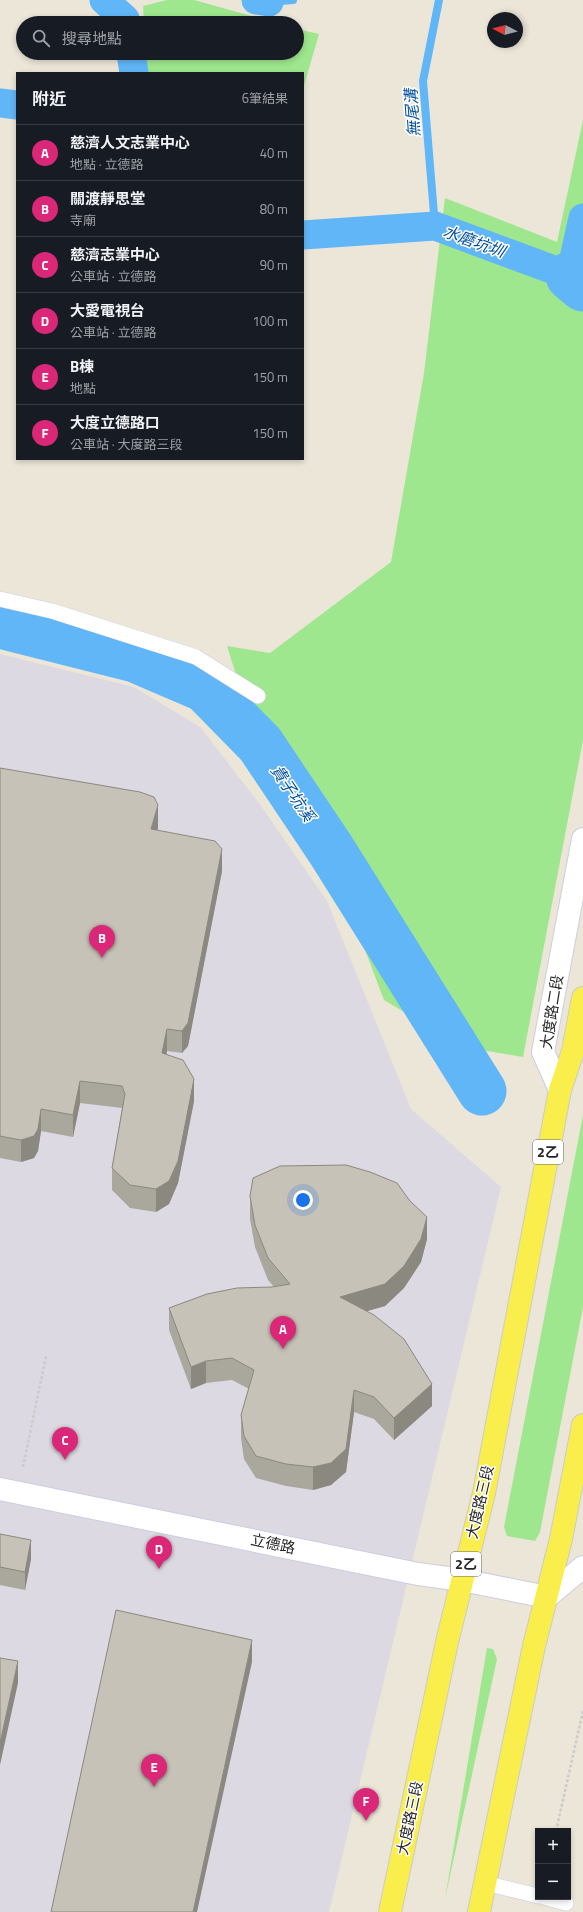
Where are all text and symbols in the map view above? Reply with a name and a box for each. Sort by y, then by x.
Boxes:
north arrow [487,12,523,48]
search box [16,16,304,60]
icon: search [30,27,52,49]
text: 搜尋地點 [62,27,122,50]
text: 附近 [32,86,66,112]
water label: 無尾溝 [398,86,426,138]
text: 6筆結果 [242,88,288,108]
text: 慈濟人文志業中心 [70,131,190,154]
text: A [41,143,49,163]
text: 40 m [260,143,288,163]
text: 地點 · 立德路 [70,154,144,174]
text: 關渡靜思堂 [70,187,145,210]
text: B [41,199,49,219]
text: 80 m [260,199,288,219]
text: 寺廟 [70,210,96,230]
water label: 水磨坑圳 [440,219,510,264]
text: 慈濟志業中心 [70,243,160,266]
text: C [41,255,49,275]
text: 90 m [260,255,288,275]
text: 公車站 · 立德路 [70,266,157,286]
text: 大愛電視台 [70,299,145,322]
text: D [41,311,49,331]
text: 100 m [252,311,288,331]
text: 公車站 · 立德路 [70,322,157,342]
text: B棟 [70,355,94,378]
text: E [41,367,49,387]
text: 150 m [252,367,288,387]
text: 地點 [70,378,96,398]
text: 大度立德路口 [70,411,160,434]
text: F [42,423,48,443]
text: 150 m [252,423,288,443]
text: 公車站 · 大度路三段 [70,434,183,454]
water label: 貴子坑溪 [265,760,322,828]
pin: B [89,925,115,958]
street label: 大度路二段 [534,973,569,1051]
road number: 2乙 [533,1140,563,1164]
your location [293,1190,313,1210]
pin: A [270,1316,296,1349]
pin: C [52,1427,78,1460]
street label: 大度路三段 [460,1463,499,1541]
street label: 立德路 [249,1528,298,1559]
pin: D [146,1536,172,1569]
road number: 2乙 [451,1552,481,1576]
pin: E [141,1754,167,1787]
street label: 大度路三段 [390,1779,429,1857]
pin: F [353,1788,379,1821]
map controls [535,1828,571,1900]
button: + [535,1828,571,1864]
button: − [535,1864,571,1900]

